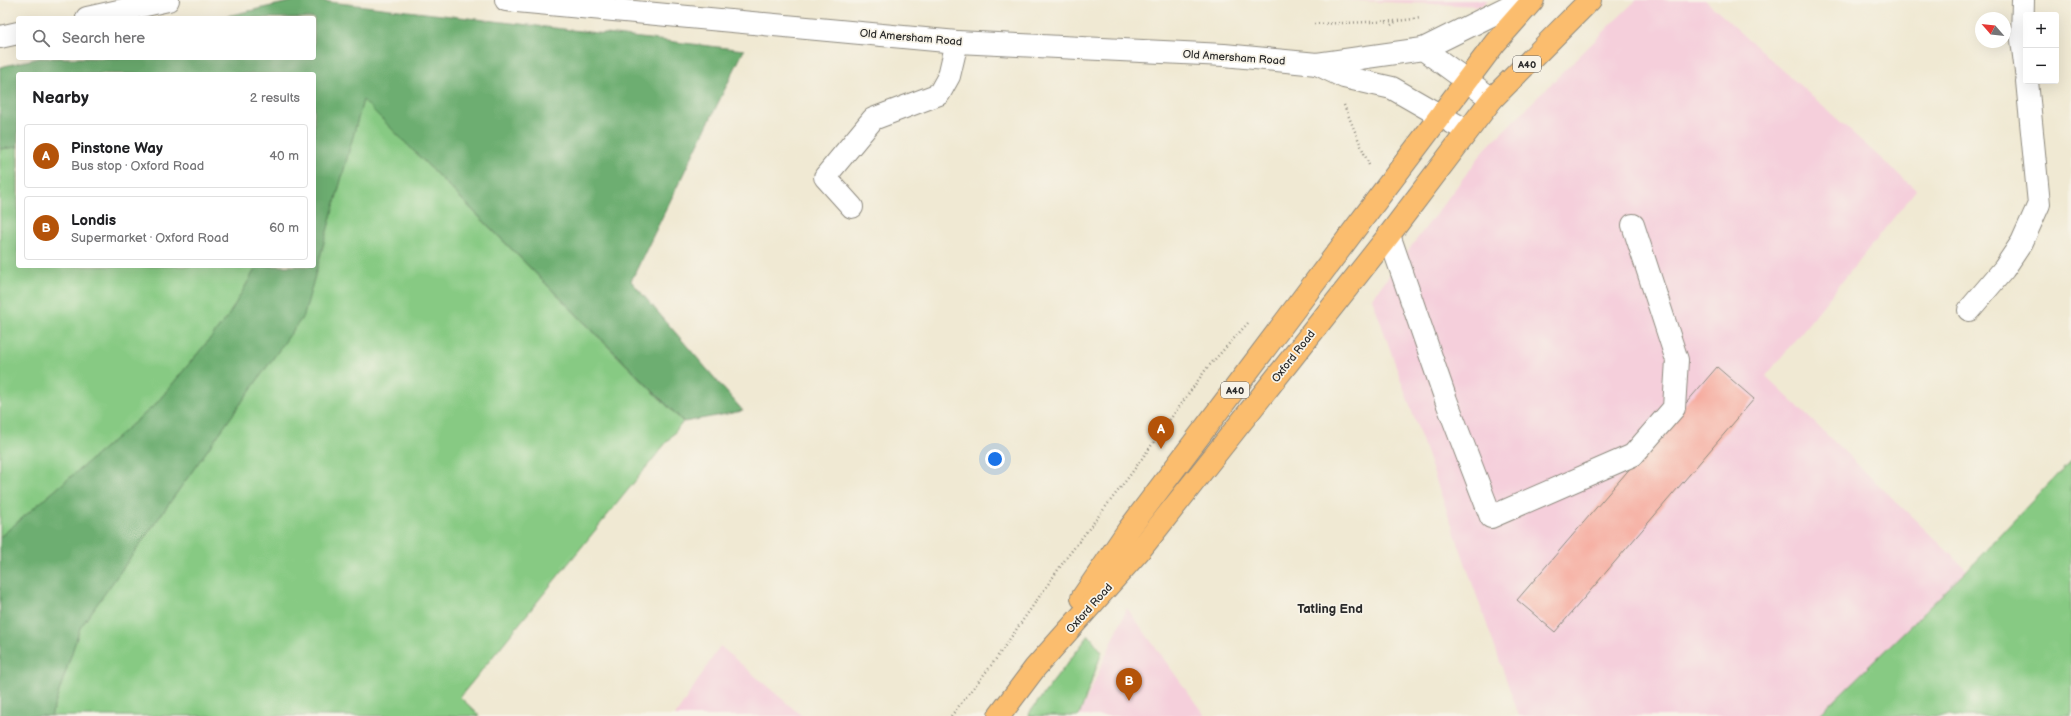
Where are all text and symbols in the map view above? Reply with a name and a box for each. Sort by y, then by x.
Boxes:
north arrow [1975,12,2011,48]
map controls [2023,12,2059,84]
button: + [2023,12,2059,48]
search box [16,16,316,60]
icon: search [30,27,52,49]
street label: Old Amersham Road [859,27,963,48]
text: Search here [62,29,145,48]
street label: Old Amersham Road [1182,47,1286,68]
button: − [2023,48,2059,84]
road number: A40 [1513,56,1541,72]
text: Nearby [32,88,89,108]
text: 2 results [250,90,300,106]
text: Pinstone Way [71,139,163,158]
text: A [42,148,50,164]
text: 40 m [269,148,299,164]
text: Bus stop · Oxford Road [71,158,204,174]
text: Londis [71,211,116,230]
text: B [41,220,51,236]
text: 60 m [269,220,299,236]
text: Supermarket · Oxford Road [71,230,229,246]
street label: Oxford Road [1269,328,1318,385]
road number: A40 [1221,382,1249,398]
pin: A [1148,416,1174,449]
your location [985,449,1005,469]
street label: Oxford Road [1064,581,1115,636]
district label: Tatling End [1297,601,1363,617]
pin: B [1116,668,1142,701]

